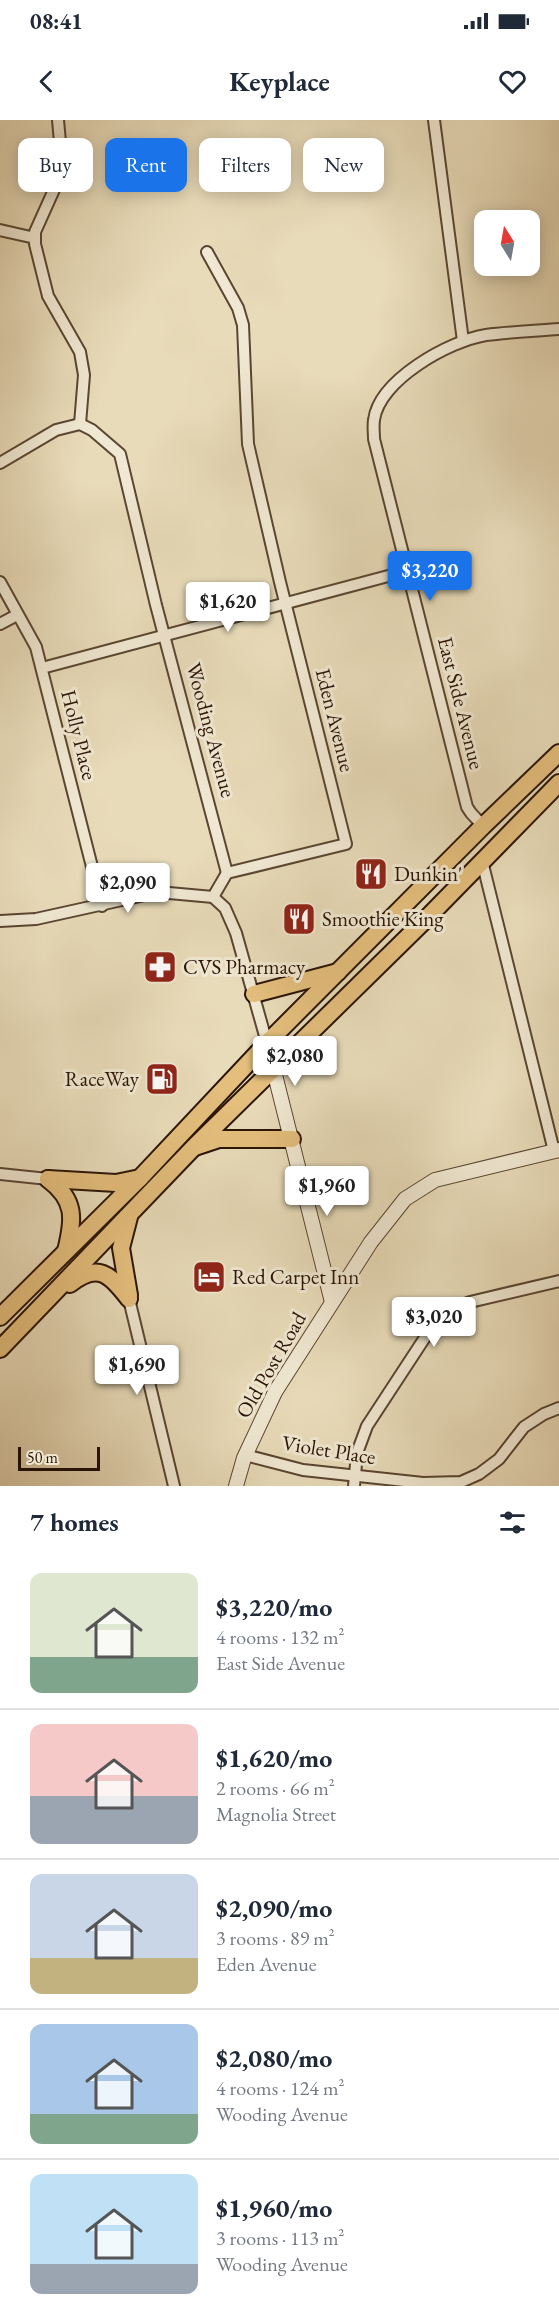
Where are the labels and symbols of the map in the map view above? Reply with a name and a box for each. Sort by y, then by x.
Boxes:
north arrow [474,210,540,276]
pin: $3,220 [381,551,479,602]
pin: $1,620 [179,582,277,633]
street label: East Side Avenue [432,634,491,772]
street label: Wooding Avenue [181,660,242,800]
street label: Eden Avenue [310,665,361,774]
street label: Holly Place [55,687,104,783]
restaurant icon: Dunkin' [353,856,389,892]
place label: Dunkin' [394,860,462,887]
pin: $2,090 [79,863,177,914]
restaurant icon: Smoothie King [281,901,317,937]
place label: Smoothie King [322,905,444,932]
pharmacy icon: CVS Pharmacy [142,949,178,985]
place label: CVS Pharmacy [183,953,306,980]
pin: $2,080 [246,1036,344,1087]
fuel station icon: RaceWay [144,1061,180,1097]
place label: RaceWay [65,1065,140,1092]
pin: $1,960 [278,1166,376,1217]
hotel icon: Red Carpet Inn [191,1259,227,1295]
place label: Red Carpet Inn [232,1263,359,1290]
pin: $3,020 [385,1297,483,1348]
street label: Old Post Road [229,1306,312,1423]
pin: $1,690 [88,1345,186,1396]
street label: Violet Place [280,1429,378,1470]
scale bar [18,1444,100,1472]

